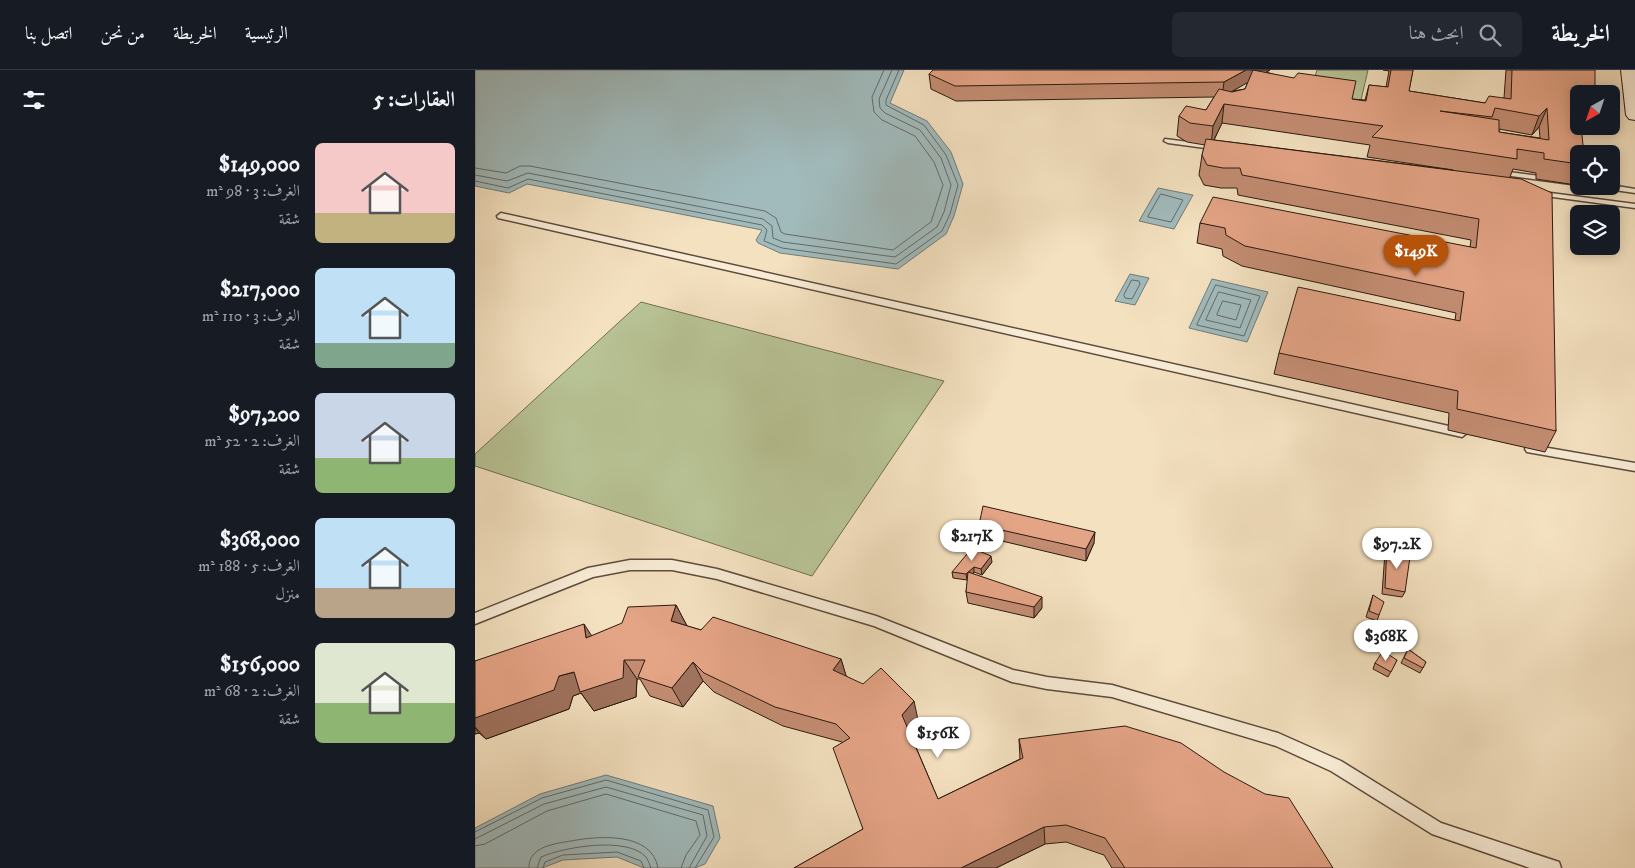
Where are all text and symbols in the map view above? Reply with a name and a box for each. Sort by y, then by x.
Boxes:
search box [1172,12,1522,57]
text: الخريطة [1552,19,1610,49]
icon: search [1476,21,1504,49]
text: ابحث هنا [1409,22,1464,45]
text: اتصل بنا [25,23,72,45]
text: من نحن [100,23,145,45]
text: الخريطة [173,23,217,45]
text: الرئيسية [245,23,288,45]
north arrow [1570,85,1620,135]
map controls [1570,85,1620,255]
icon: filters [20,86,48,114]
text: العقارات: 5 [374,87,455,113]
button: locate [1570,145,1620,195]
text: $149,000 [219,152,300,178]
icon: home [355,163,415,223]
text: الغرف: 3 · 98 m² [206,181,300,201]
button: layers [1570,205,1620,255]
text: شقة [279,209,300,229]
pin: $149K [1381,234,1451,277]
text: $149K [1394,241,1438,261]
text: $217,000 [220,277,300,303]
icon: home [355,288,415,348]
text: الغرف: 3 · 110 m² [202,306,300,326]
text: شقة [279,334,300,354]
text: $97,200 [229,402,300,428]
icon: home [355,413,415,473]
text: الغرف: 2 · 52 m² [205,431,300,451]
text: شقة [279,459,300,479]
pin: $217K [937,520,1007,562]
text: $217K [951,526,993,546]
text: $368,000 [220,527,300,553]
pin: $97.2K [1356,528,1438,570]
text: $97.2K [1373,534,1421,554]
icon: home [355,538,415,598]
text: الغرف: 5 · 188 m² [198,556,300,576]
text: منزل [275,584,300,604]
pin: $368K [1351,620,1421,662]
text: $368K [1365,626,1407,646]
text: $156,000 [220,652,300,678]
icon: home [355,663,415,723]
text: الغرف: 2 · 68 m² [204,681,300,701]
text: شقة [279,709,300,729]
pin: $156K [903,716,973,759]
text: $156K [917,723,959,743]

